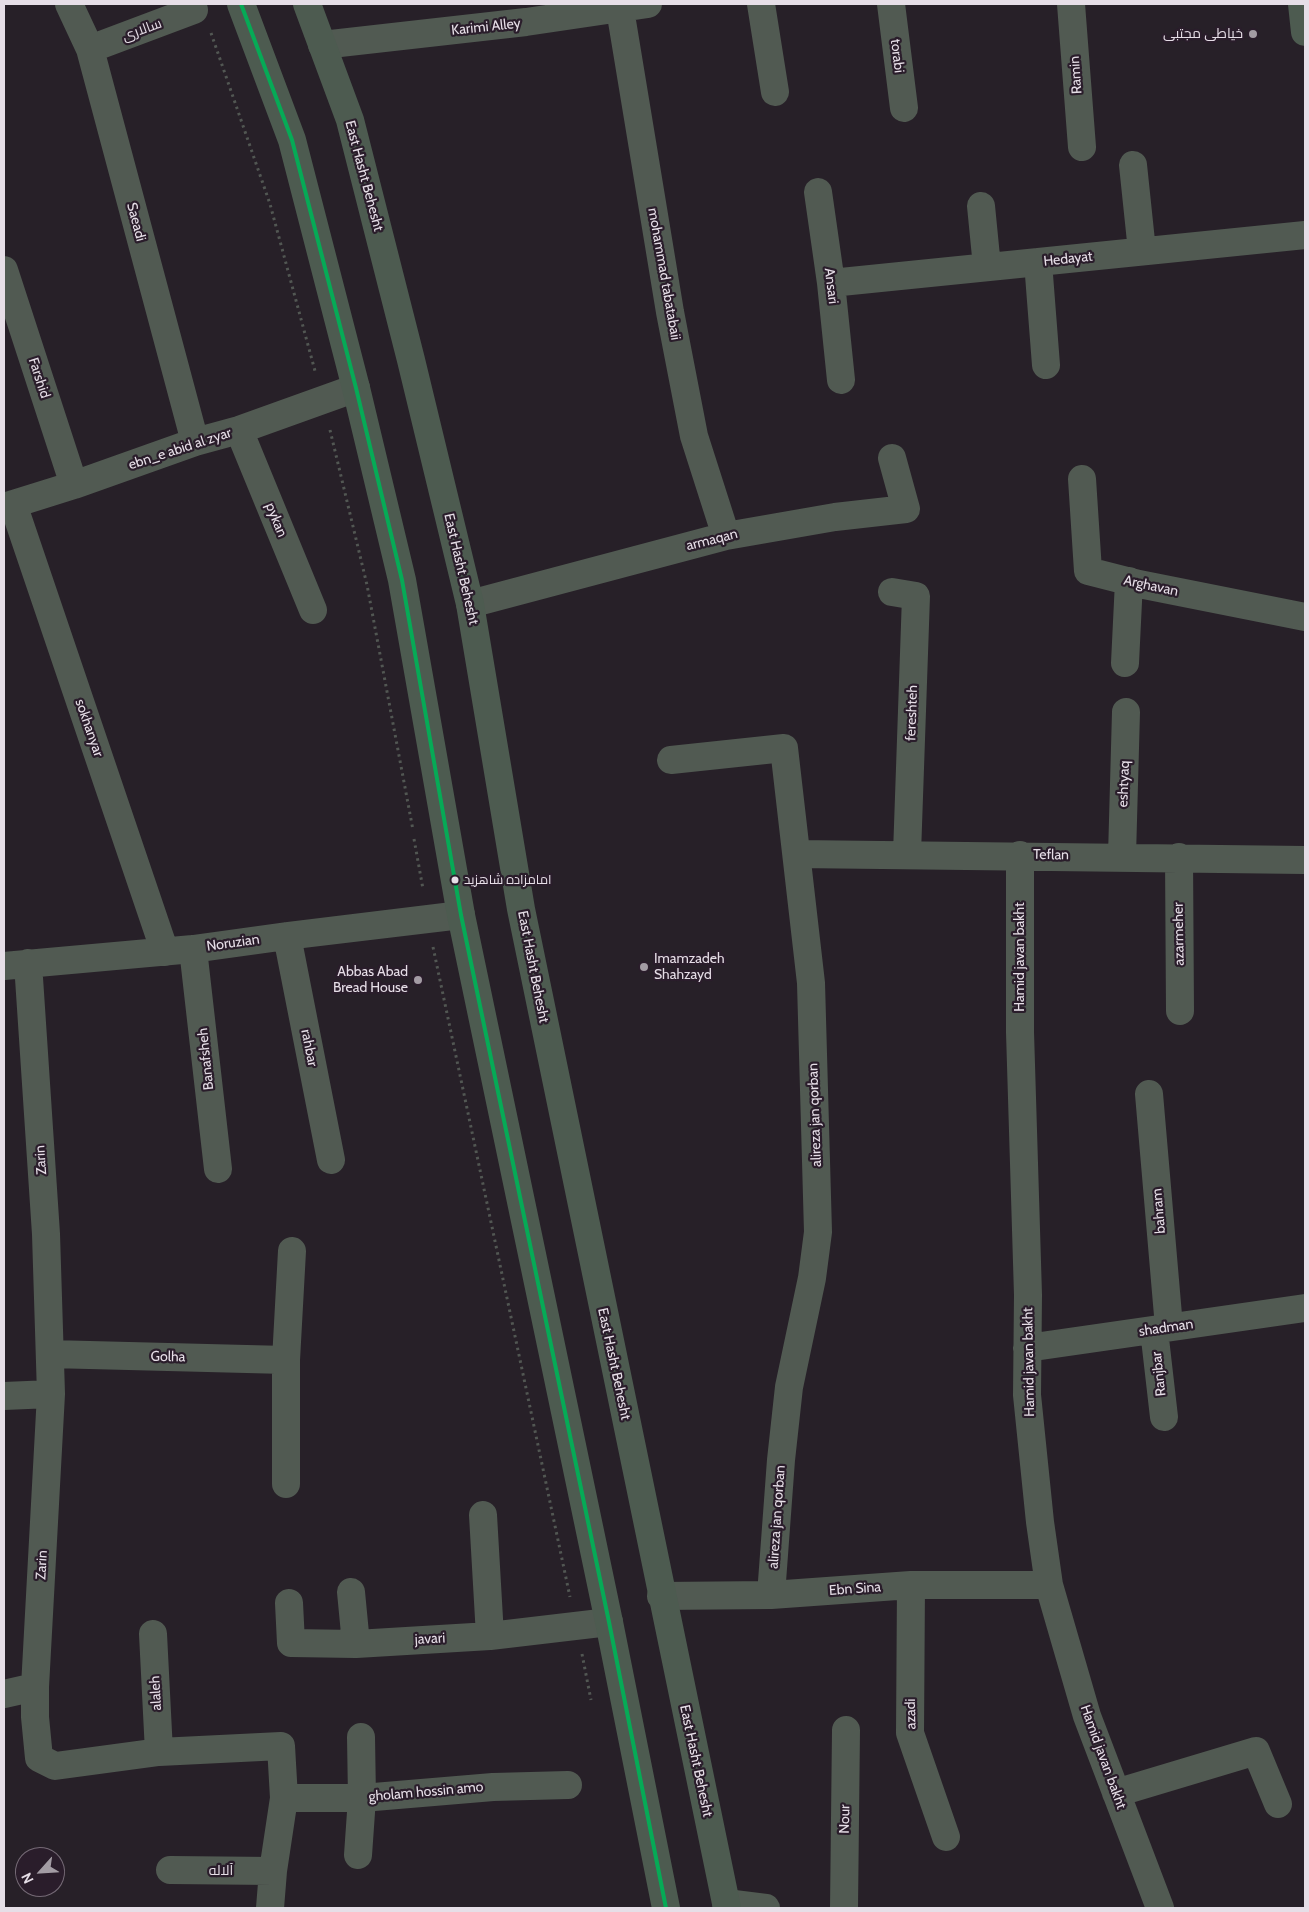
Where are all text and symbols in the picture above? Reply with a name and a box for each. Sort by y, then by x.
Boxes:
street label: سالاری [120,15,164,45]
street label: Karimi Alley [450,15,522,39]
place label: خیاطی مجتبی [1163,26,1243,42]
marker: خیاطی مجتبی [1247,28,1259,40]
street label: torabi [887,38,907,74]
street label: Ramin [1066,55,1086,95]
street label: East Hasht Behesht [341,119,387,233]
street label: Saeadi [123,201,149,243]
street label: mohammad tabatabaii [644,206,684,342]
street label: Hedayat [1043,248,1093,270]
street label: Ansari [820,267,842,305]
street label: Farshid [25,356,53,400]
street label: ebn_e abid al zyar [126,424,234,474]
street label: pykan [262,500,290,540]
street label: East Hasht Behesht [440,512,482,626]
street label: armaqan [685,526,739,554]
street label: Arghavan [1122,572,1180,600]
street label: fereshteh [903,685,921,741]
street label: sokhanyar [71,697,107,759]
street label: eshtyaq [1115,760,1133,808]
street label: Teflan [1033,846,1069,864]
place label: امامزاده شاهزید [464,872,551,888]
marker: امامزاده شاهزید [450,875,460,885]
street label: Hamid javan bakht [1012,902,1028,1012]
street label: azarmeher [1170,902,1188,966]
street label: East Hasht Behesht [514,909,552,1025]
street label: Noruzian [205,931,261,955]
place label: Imamzadeh Shahzayd [654,951,725,984]
marker: Imamzadeh Shahzayd [638,961,650,973]
place label: Abbas Abad Bread House [333,964,408,996]
marker: Abbas Abad Bread House [412,974,424,986]
street label: Banafsheh [194,1027,218,1091]
street label: rahbar [297,1028,321,1068]
street label: alireza jan qorban [805,1063,825,1167]
street label: Zarin [32,1145,50,1175]
street label: bahram [1149,1188,1169,1234]
street label: East Hasht Behesht [594,1306,634,1422]
street label: Hamid javan bakht [1020,1307,1038,1417]
street label: shadman [1138,1316,1194,1340]
street label: Golha [151,1348,185,1366]
street label: Ranjbar [1148,1351,1170,1397]
street label: alireza jan qorban [765,1465,789,1569]
street label: Zarin [33,1550,51,1580]
street label: Ebn Sina [828,1579,882,1599]
street label: javari [414,1630,446,1648]
street label: alaleh [147,1675,165,1711]
street label: azadi [902,1698,920,1730]
street label: East Hasht Behesht [676,1703,716,1819]
street label: Hamid javan bakht [1076,1703,1130,1811]
street label: gholam hossin amo [368,1779,484,1805]
street label: Nour [836,1804,854,1834]
north arrow [15,1847,65,1897]
street label: آلاله [209,1863,233,1879]
text: N [17,1870,38,1887]

